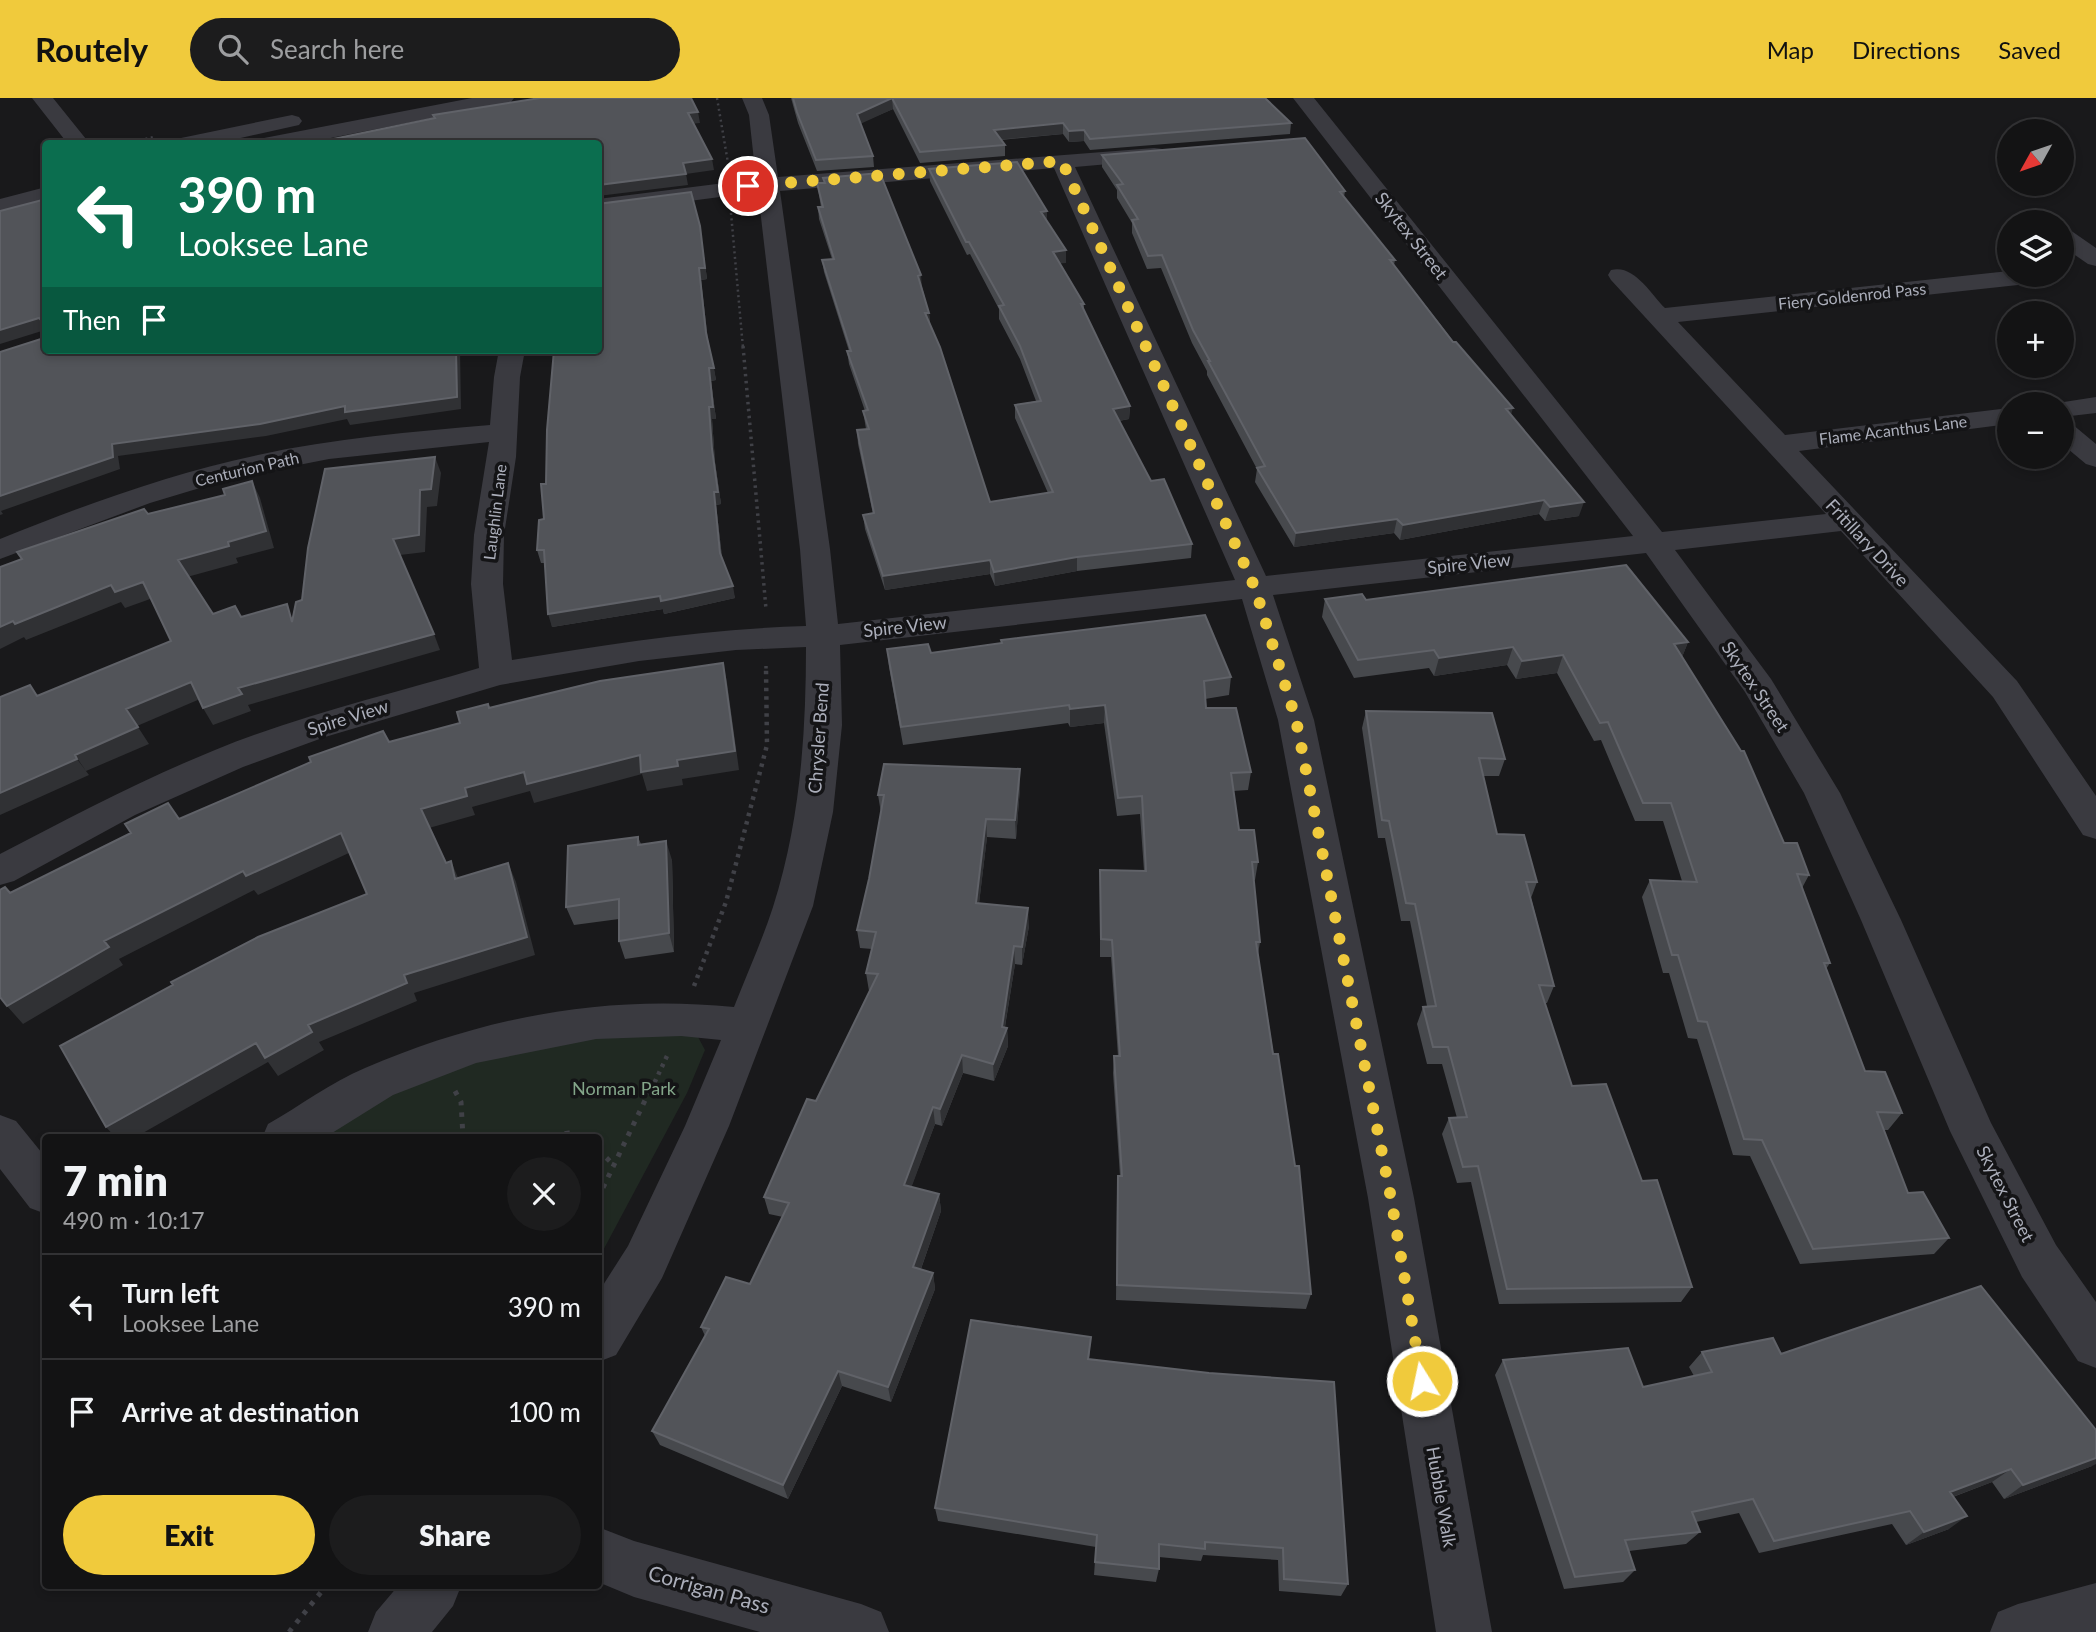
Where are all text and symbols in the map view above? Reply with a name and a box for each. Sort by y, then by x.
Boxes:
search box [190,18,680,81]
text: Routely [35,29,148,69]
icon: search [214,30,252,68]
text: Search here [270,33,404,65]
text: Map [1767,35,1814,64]
text: Directions [1852,35,1960,64]
text: Saved [1998,35,2061,64]
north arrow [1997,119,2074,196]
map controls [1997,119,2074,469]
pin [718,156,778,216]
text: 390 m [178,165,316,223]
icon: arrive [729,167,767,205]
icon: left [63,168,154,259]
street label: Skytex Street [1371,187,1453,284]
button: layers [1997,210,2074,287]
text: Looksee Lane [178,224,369,263]
street label: Fiery Goldenrod Pass [1777,278,1927,313]
icon: arrive [135,301,173,339]
button: + [1997,301,2074,378]
text: Then [63,304,121,336]
button: − [1997,392,2074,469]
street label: Flame Acanthus Lane [1818,411,1968,448]
street label: Centurion Path [193,447,301,490]
street label: Laughlin Lane [479,463,510,561]
street label: Fritillary Drive [1822,494,1914,591]
street label: Spire View [1426,548,1512,578]
street label: Spire View [862,611,948,641]
street label: Skytex Street [1717,637,1795,736]
street label: Chrysler Bend [803,682,833,794]
street label: Spire View [304,694,391,740]
park label: Norman Park [572,1077,677,1099]
street label: Skytex Street [1972,1142,2040,1246]
text: 7 min [63,1155,168,1205]
button: close [507,1157,581,1231]
text: 490 m · 10:17 [63,1206,205,1234]
text: Turn left [122,1277,219,1309]
icon: left [63,1288,101,1326]
text: 390 m [508,1291,581,1323]
text: Looksee Lane [122,1309,259,1337]
position arrow [1385,1344,1459,1418]
icon: arrive [63,1393,101,1431]
text: Arrive at destination [122,1396,359,1428]
text: 100 m [508,1396,581,1428]
street label: Hubble Walk [1422,1445,1462,1550]
button: Exit [63,1495,315,1575]
button: Share [329,1495,581,1575]
street label: Corrigan Pass [646,1559,773,1618]

